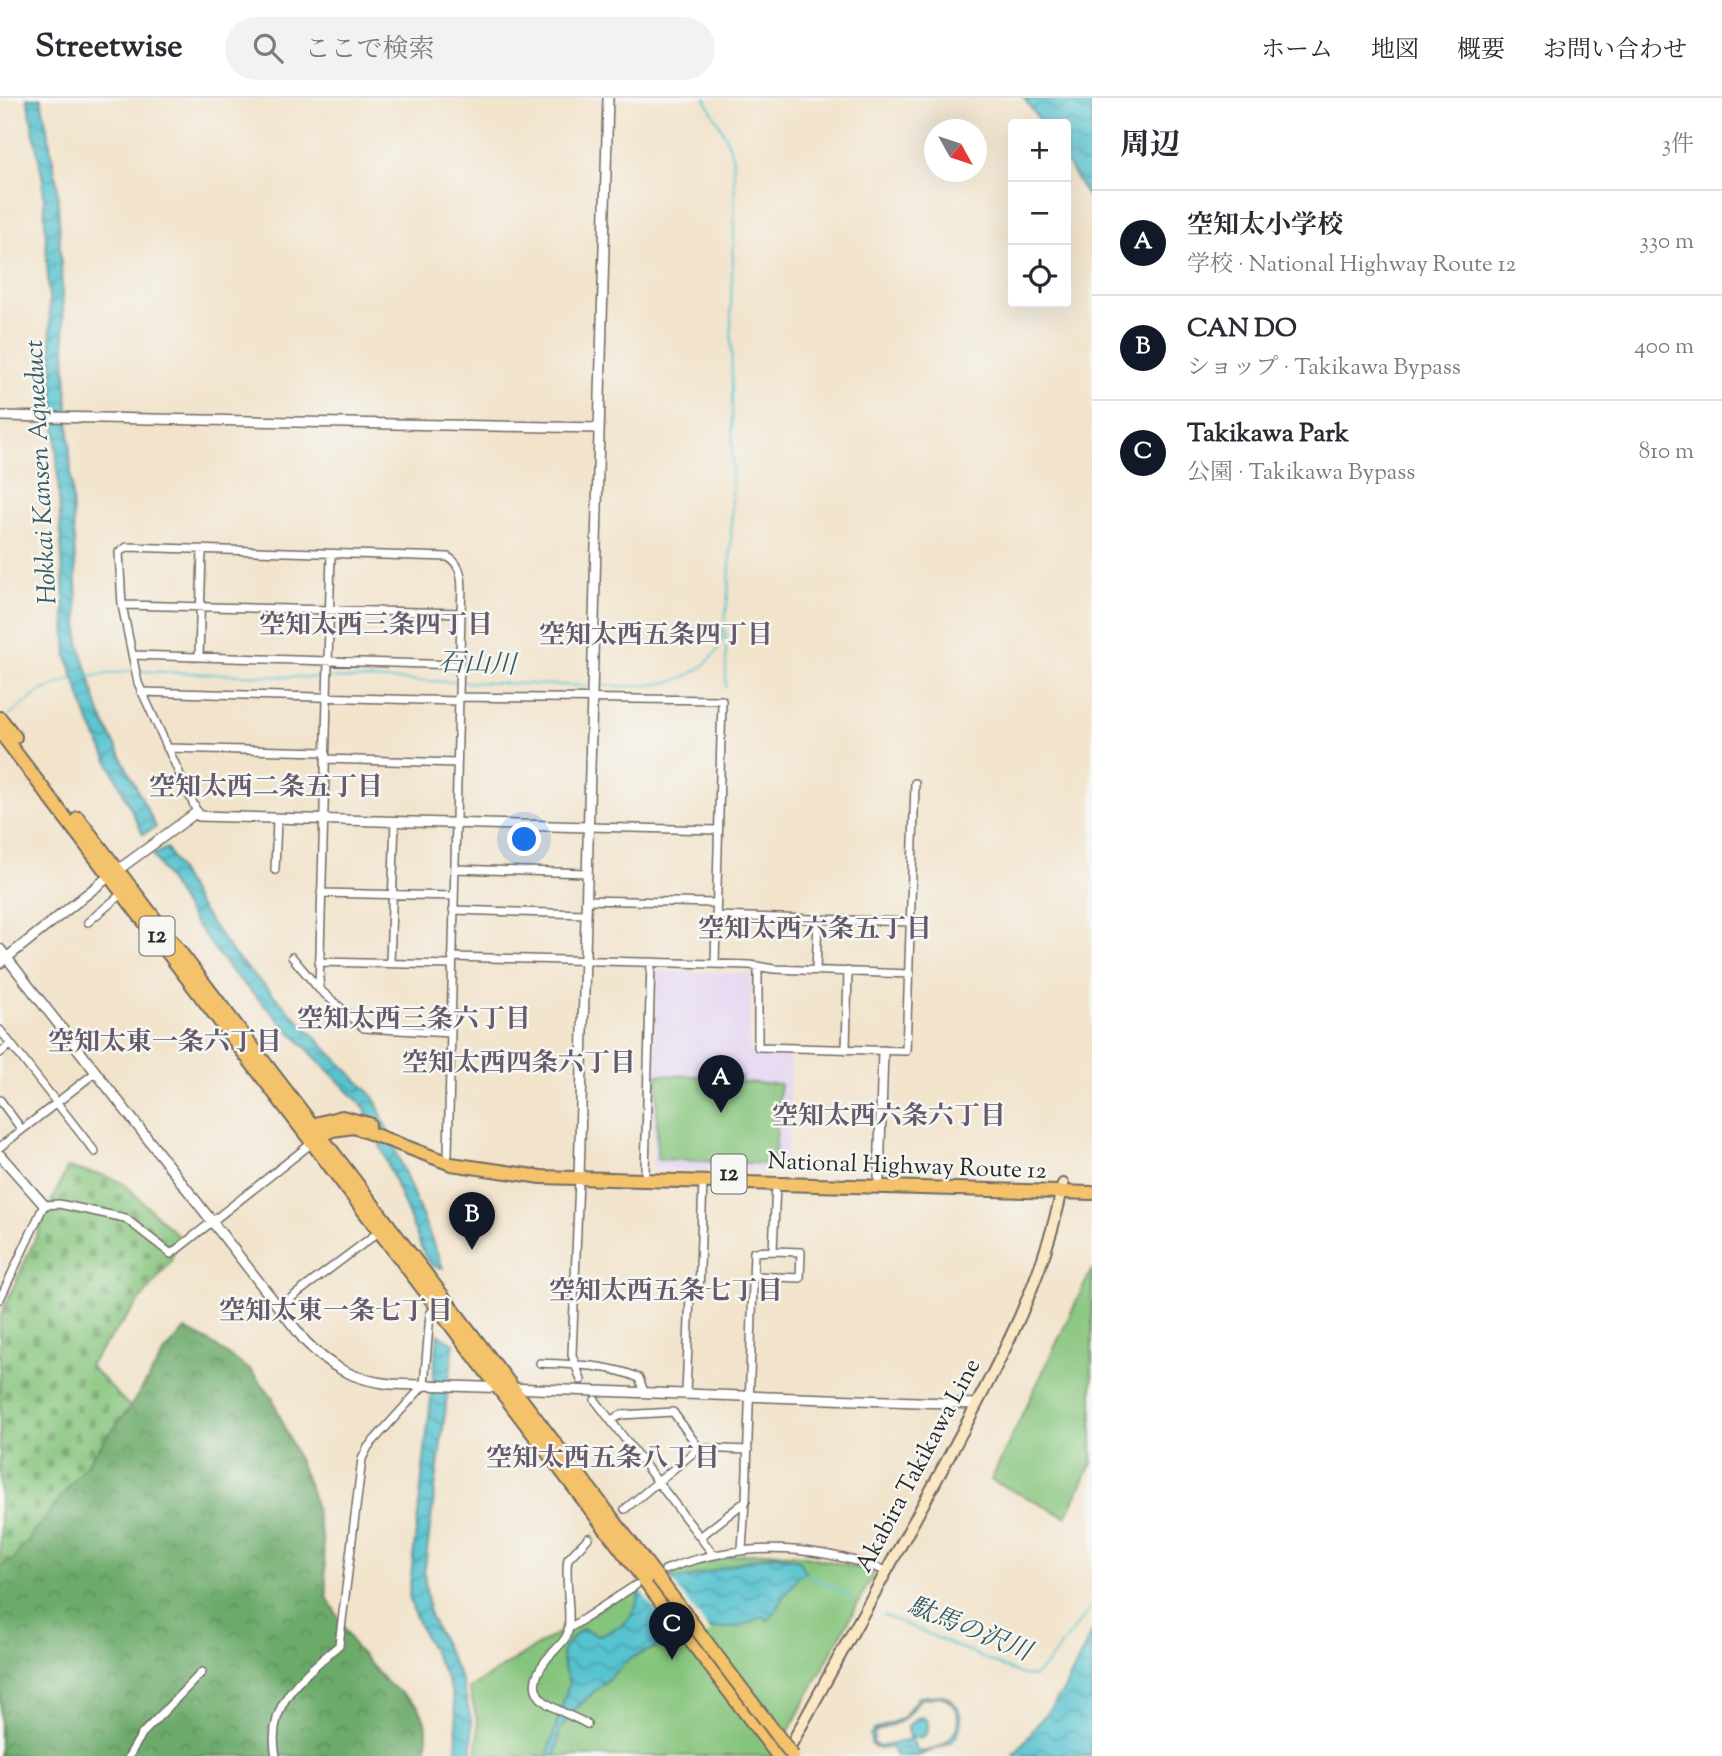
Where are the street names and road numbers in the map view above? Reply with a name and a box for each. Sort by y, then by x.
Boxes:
road number: 12 [140,916,174,956]
street label: National Highway Route 12 [767,1145,1047,1189]
road number: 12 [712,1154,746,1194]
street label: Akabira Takikawa Line [848,1353,990,1579]

